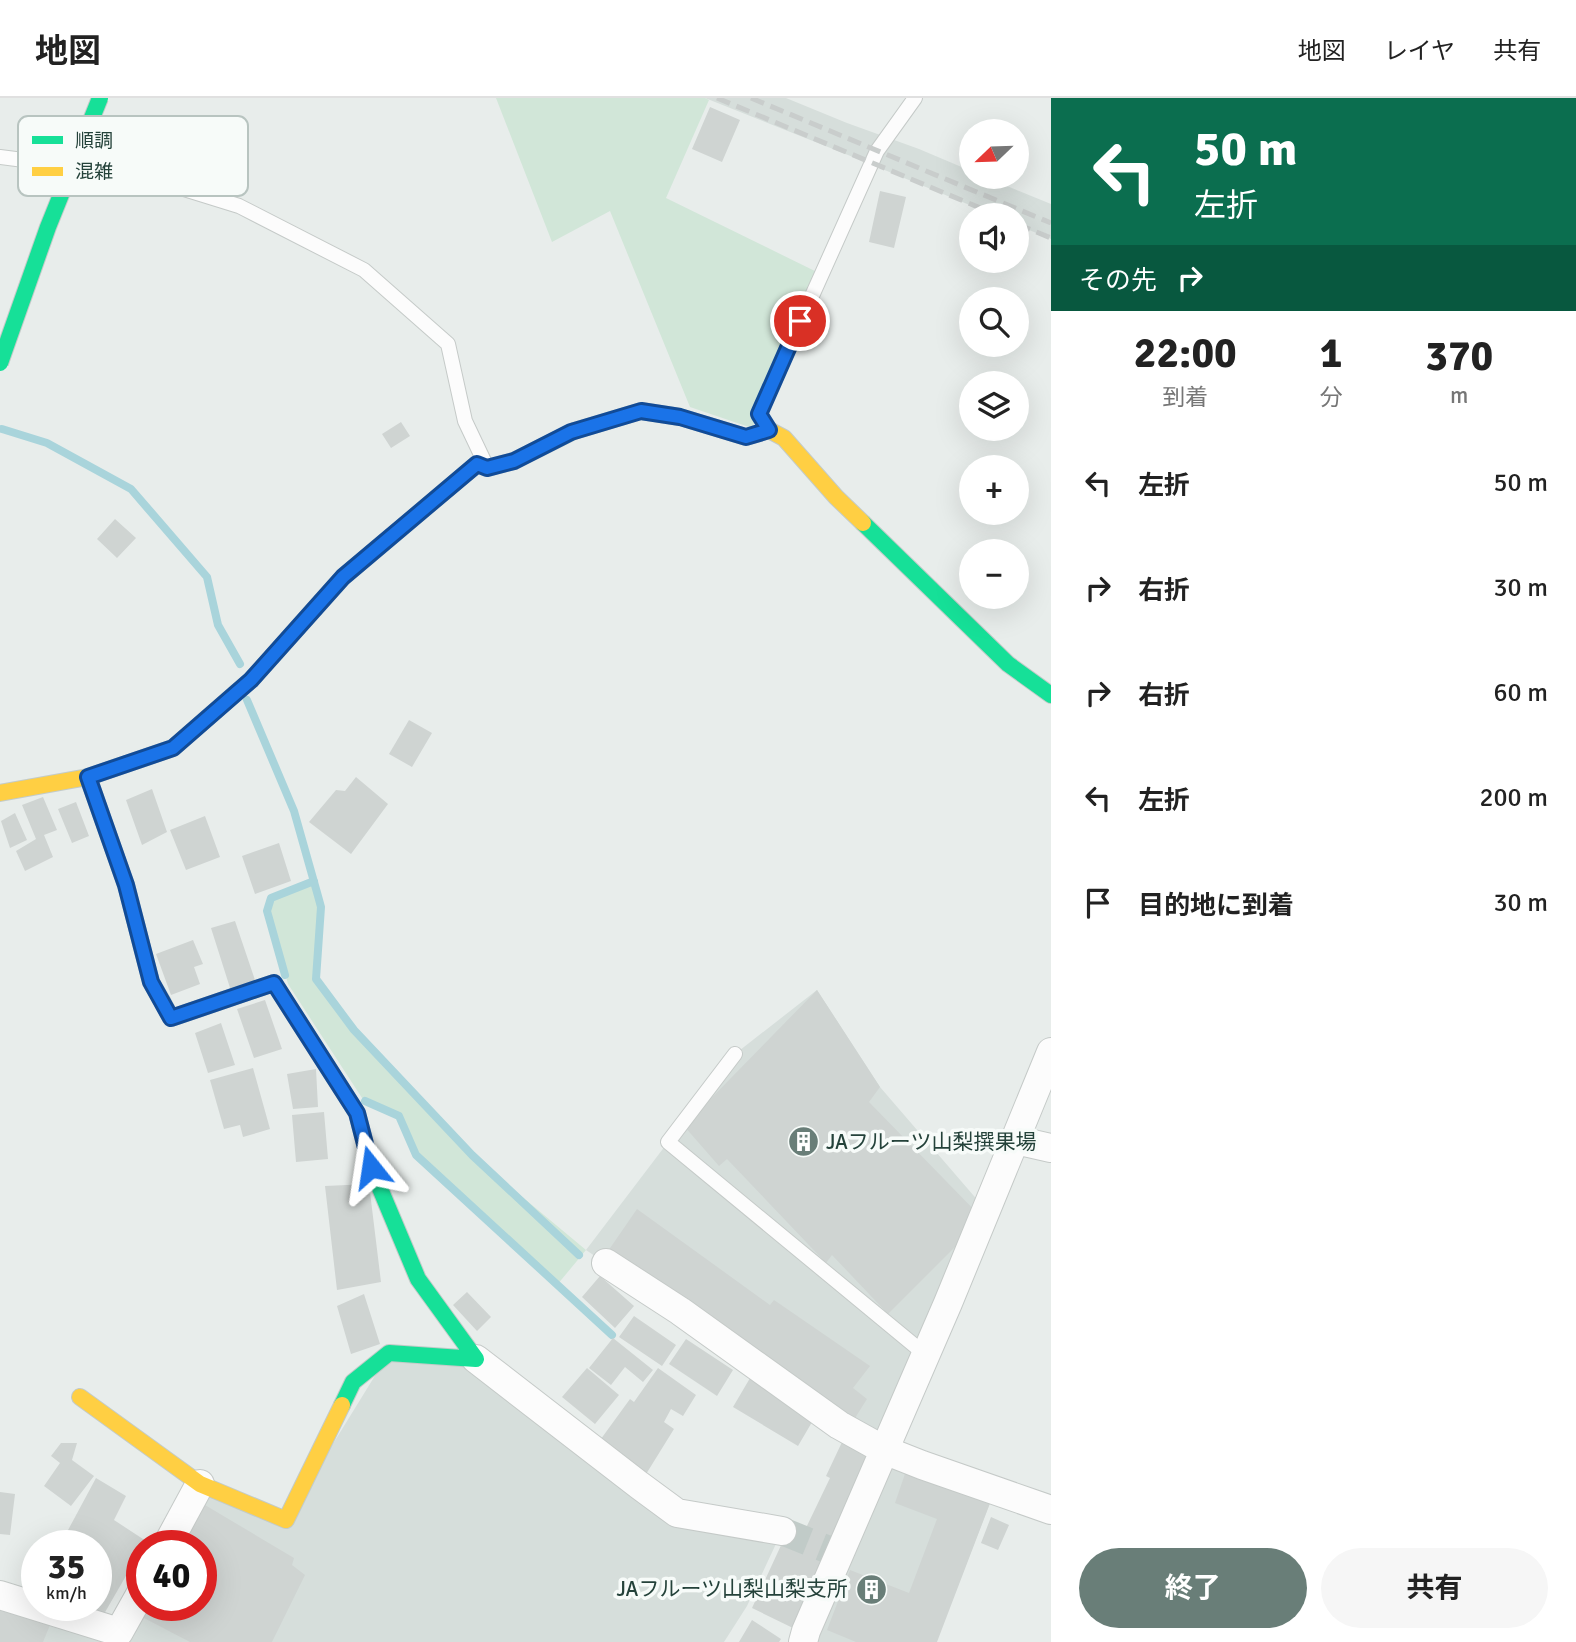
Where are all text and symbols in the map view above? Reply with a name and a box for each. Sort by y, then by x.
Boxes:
text: 地図 [35,31,101,72]
text: 地図 [1298,36,1346,66]
text: レイヤ [1384,36,1455,66]
text: 共有 [1493,36,1541,66]
legend [18,116,248,196]
north arrow [959,119,1029,189]
map controls [959,119,1029,609]
text: 50 m [1194,119,1297,179]
icon: left [1079,126,1170,217]
text: 順調 [75,129,113,153]
text: 混雑 [75,160,113,184]
text: 左折 [1194,186,1258,225]
button: sound [959,203,1029,273]
icon: right [1171,259,1209,297]
text: その先 [1079,265,1157,297]
button: search [959,287,1029,357]
pin [770,291,830,351]
icon: arrive [781,302,819,340]
text: 22:00 [1134,328,1237,379]
text: 1 [1320,328,1342,379]
text: 370 [1425,331,1493,382]
button: layers [959,371,1029,441]
text: m [1450,381,1468,410]
text: 到着 [1162,383,1208,412]
text: 分 [1320,383,1343,412]
button: + [959,455,1029,525]
icon: left [1079,464,1117,502]
text: 50 m [1493,467,1548,499]
text: 左折 [1138,470,1190,502]
button: − [959,539,1029,609]
icon: right [1079,569,1117,607]
text: 30 m [1493,572,1548,604]
text: 右折 [1138,575,1190,607]
icon: right [1079,674,1117,712]
text: 60 m [1493,677,1548,709]
text: 右折 [1138,680,1190,712]
icon: left [1079,779,1117,817]
text: 200 m [1479,782,1548,814]
text: 左折 [1138,785,1190,817]
icon: arrive [1079,884,1117,922]
text: 30 m [1493,887,1548,919]
text: 目的地に到着 [1138,890,1294,922]
building icon: JAフルーツ山梨撰果場 [786,1125,820,1159]
place label: JAフルーツ山梨撰果場 [826,1129,1036,1155]
position arrow [334,1130,408,1204]
speed limit sign: 40 [126,1530,217,1621]
text: 35 [48,1545,85,1588]
button: 終了 [1079,1548,1307,1628]
button: 共有 [1321,1548,1548,1628]
building icon: JAフルーツ山梨山梨支所 [854,1572,888,1606]
place label: JAフルーツ山梨山梨支所 [617,1576,848,1602]
text: km/h [46,1582,87,1604]

